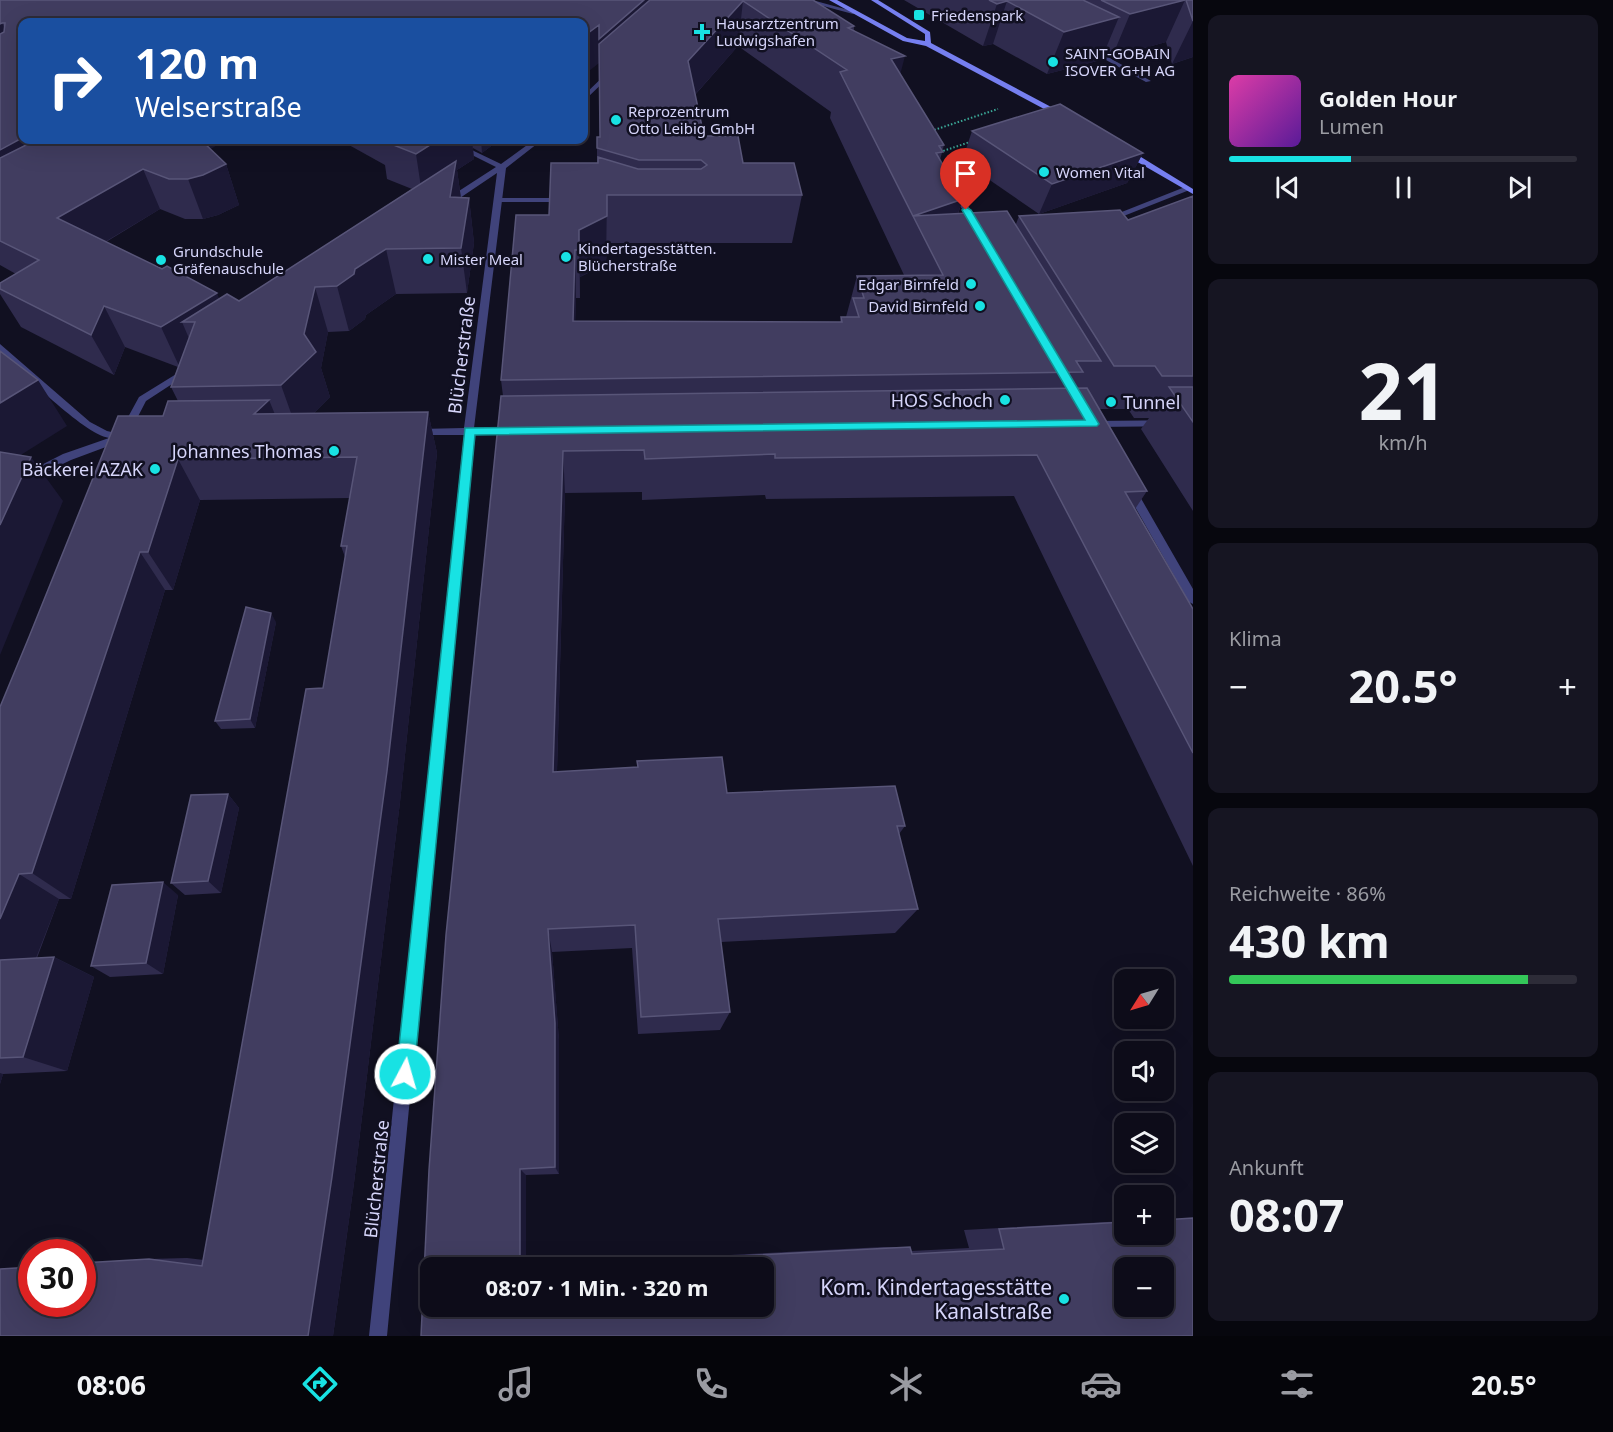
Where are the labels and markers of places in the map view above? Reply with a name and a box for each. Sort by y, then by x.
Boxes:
place label: Friedenspark [931,5,1023,25]
marker: Friedenspark [912,8,926,22]
place label: Hausarztzentrum Ludwigshafen [716,13,839,50]
marker: Hausarztzentrum Ludwigshafen [693,23,711,41]
place label: SAINT-GOBAIN ISOVER G+H AG [1065,43,1175,80]
marker: SAINT-GOBAIN ISOVER G+H AG [1046,55,1060,69]
place label: Reprozentrum Otto Leibig GmbH [628,101,755,138]
marker: Reprozentrum Otto Leibig GmbH [609,113,623,127]
pin [940,148,991,210]
place label: Women Vital [1056,162,1145,182]
marker: Women Vital [1037,165,1051,179]
place label: Kindertagesstätten. Blücherstraße [578,238,717,275]
place label: Grundschule Gräfenauschule [173,241,284,278]
place label: Mister Meal [440,249,523,269]
marker: Kindertagesstätten. Blücherstraße [559,250,573,264]
marker: Mister Meal [421,252,435,266]
marker: Grundschule Gräfenauschule [154,253,168,267]
place label: Edgar Birnfeld [858,274,959,294]
marker: Edgar Birnfeld [964,277,978,291]
place label: David Birnfeld [868,296,968,316]
marker: David Birnfeld [973,299,987,313]
place label: HOS Schoch [891,388,993,412]
place label: Tunnel [1123,390,1180,414]
marker: HOS Schoch [998,393,1012,407]
marker: Tunnel [1104,395,1118,409]
place label: Johannes Thomas [170,439,322,463]
marker: Johannes Thomas [327,444,341,458]
place label: Bäckerei AZAK [22,457,144,481]
marker: Bäckerei AZAK [148,462,162,476]
place label: Kom. Kindertagesstätte Kanalstraße [820,1273,1052,1325]
marker: Kom. Kindertagesstätte Kanalstraße [1057,1292,1071,1306]

